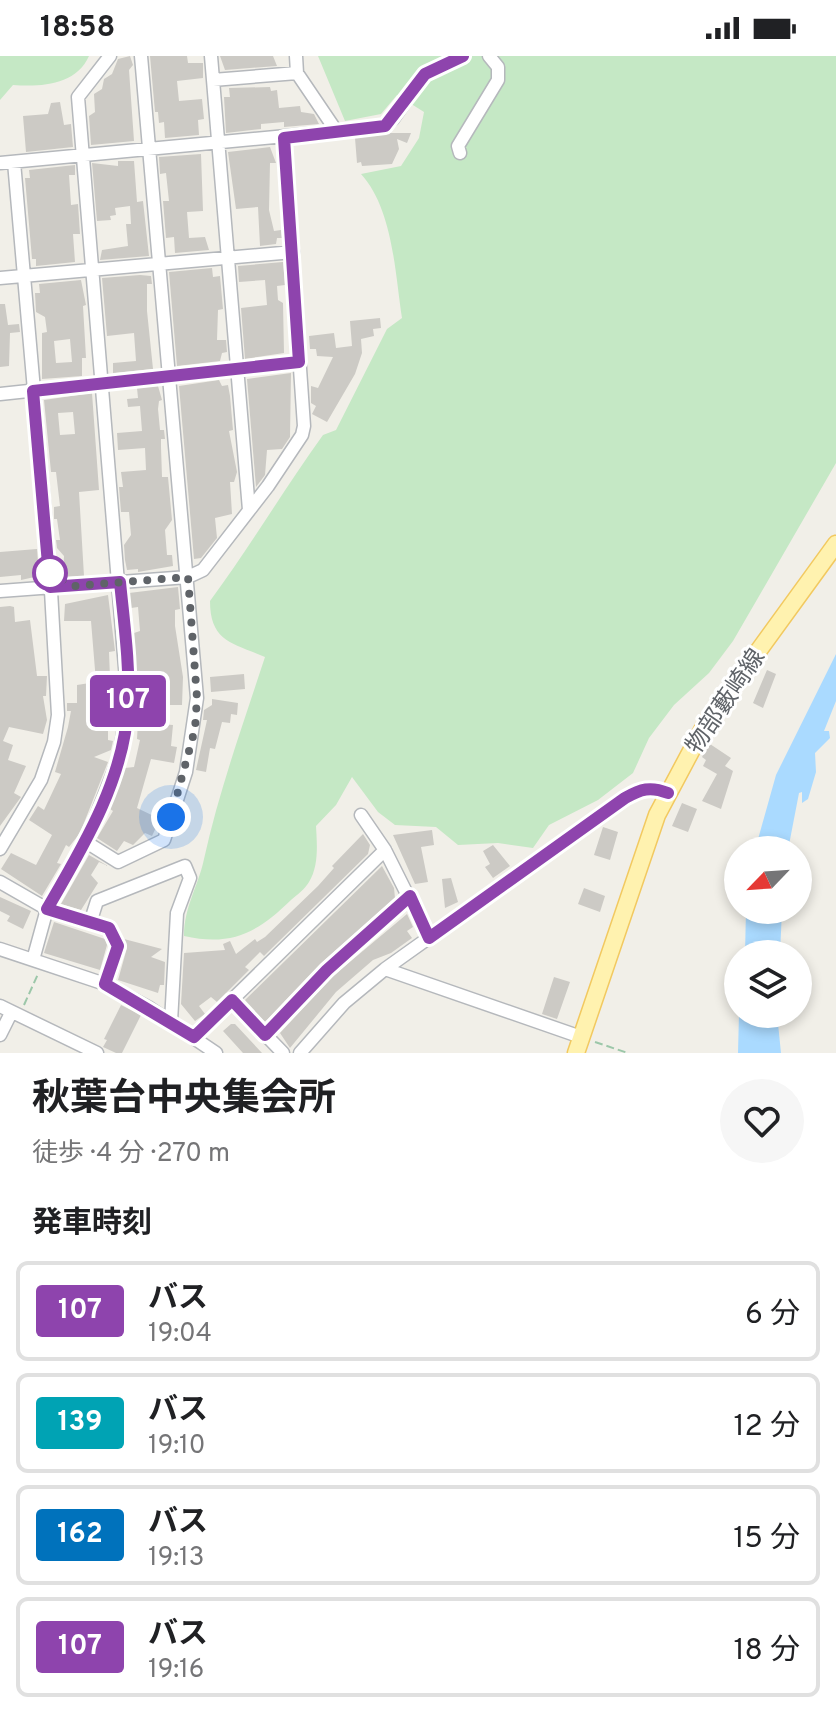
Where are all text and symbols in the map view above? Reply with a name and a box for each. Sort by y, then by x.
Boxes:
text: 18:58 [40,10,115,47]
unlabelled marker [33,556,67,590]
street label: 物部藪崎線 [681,644,773,760]
line badge: 107 [82,675,174,727]
text: 107 [106,683,150,719]
your location [151,797,191,837]
north arrow [724,836,812,924]
map controls [724,836,812,1028]
button: layers [724,940,812,1028]
text: 秋葉台中央集会所 [32,1076,336,1125]
button: heart [720,1079,804,1163]
text: 徒歩 · 4 分 · 270 m [32,1138,230,1171]
text: 発車時刻 [32,1206,152,1243]
text: バス [148,1281,208,1318]
text: 107 [58,1293,102,1329]
text: 6 分 [745,1297,800,1334]
text: 19:04 [148,1318,212,1351]
text: バス [148,1393,208,1430]
text: 139 [57,1405,103,1441]
text: 12 分 [733,1409,800,1446]
text: 19:10 [148,1430,205,1463]
text: バス [148,1505,208,1542]
text: 162 [57,1517,103,1553]
text: 15 分 [733,1521,800,1558]
text: 19:13 [148,1542,204,1575]
text: バス [148,1617,208,1654]
text: 107 [58,1629,102,1665]
text: 18 分 [733,1633,800,1670]
text: 19:16 [148,1654,204,1687]

